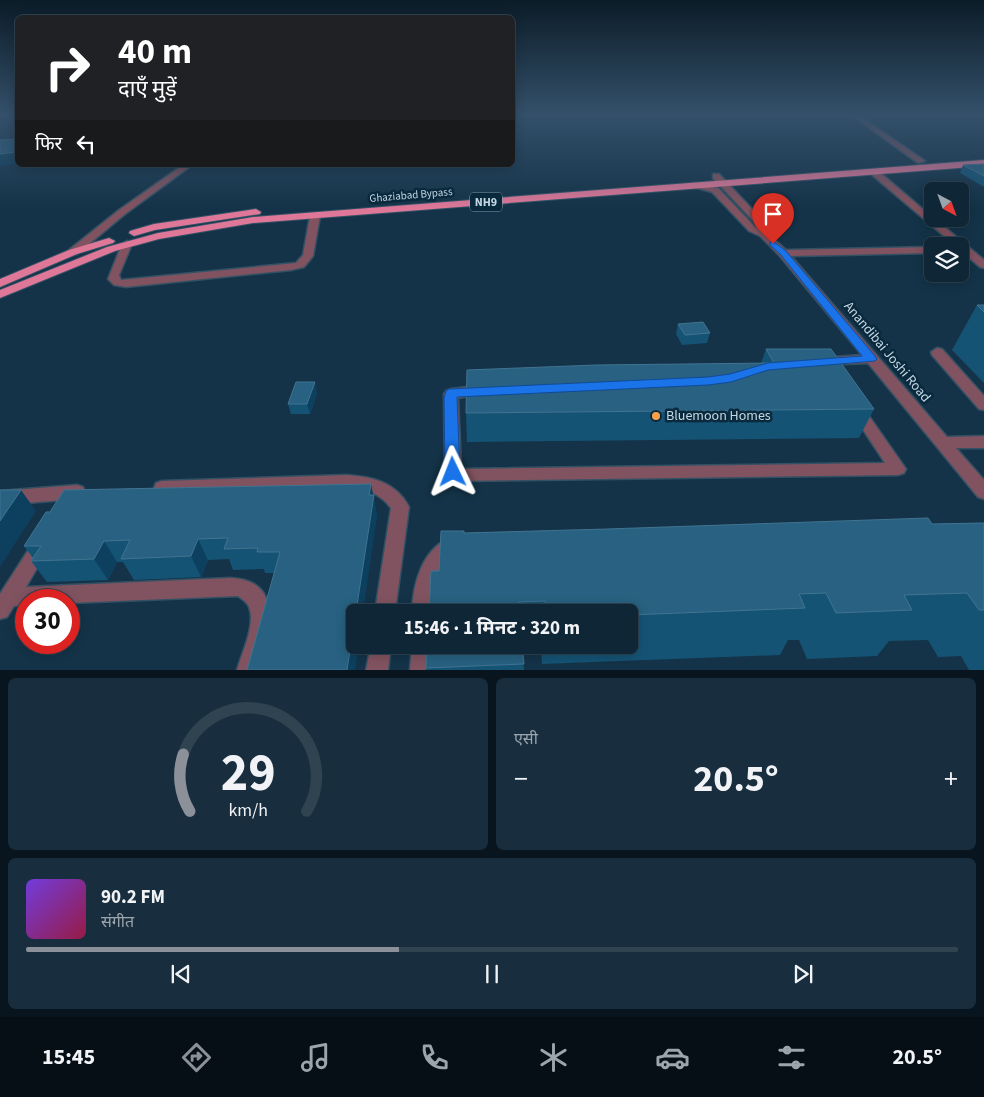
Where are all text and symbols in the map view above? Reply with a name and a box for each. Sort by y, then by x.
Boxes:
text: 40 m [118,27,192,77]
icon: right [35,35,100,100]
text: दाएँ मुड़ें [118,73,177,105]
icon: left [72,130,100,158]
text: फिर [35,131,62,158]
north arrow [924,182,969,228]
map controls [924,182,969,282]
street label: Ghaziabad Bypass [369,184,453,206]
road number: NH9 [470,192,502,212]
pin [752,193,794,244]
icon: arrive [759,200,787,228]
button: layers [924,237,969,282]
street label: Anandibai Joshi Road [839,297,935,407]
place label: Bluemoon Homes [666,406,771,426]
marker: Bluemoon Homes [650,410,662,422]
position arrow [426,445,478,497]
speed limit sign: 30 [15,589,80,654]
text: 15:46 · 1 मिनट · 320 m [404,615,580,642]
text: एसी [514,728,538,750]
text: 29 [221,737,275,811]
text: 20.5° [693,752,779,806]
text: − [514,759,528,799]
text: + [944,759,958,799]
text: km/h [228,798,268,823]
text: 90.2 FM [101,884,165,911]
text: संगीत [101,911,134,933]
icon: previous [167,960,195,988]
icon: pause [478,960,506,988]
icon: next [789,960,817,988]
icon: directions [179,1040,214,1075]
icon: music [298,1040,333,1075]
icon: phone [417,1040,452,1075]
icon: climate [536,1040,571,1075]
icon: car [655,1040,690,1075]
icon: filters [774,1040,809,1075]
text: 15:45 [42,1041,95,1073]
text: 20.5° [892,1041,942,1073]

